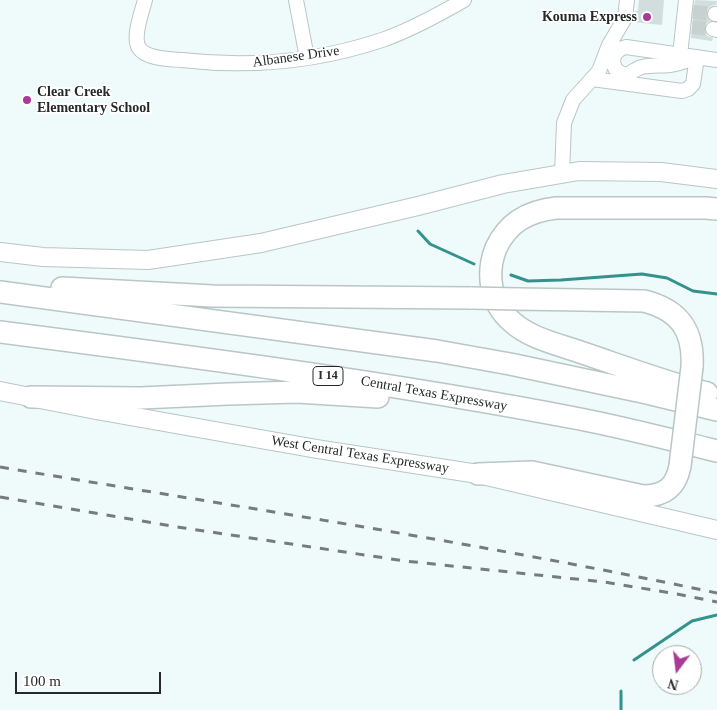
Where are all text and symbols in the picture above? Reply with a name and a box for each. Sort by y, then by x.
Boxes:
place label: Kouma Express [542,9,637,25]
marker: Kouma Express [641,11,653,23]
street label: Albanese Drive [252,43,340,71]
place label: Clear Creek Elementary School [37,84,150,116]
marker: Clear Creek Elementary School [21,94,33,106]
road number: I 14 [313,366,343,386]
street label: Central Texas Expressway [360,373,508,415]
street label: West Central Texas Expressway [270,433,450,477]
north arrow [652,645,702,695]
scale bar [18,662,164,694]
text: 100 m [23,673,61,689]
text: N [666,675,680,693]

